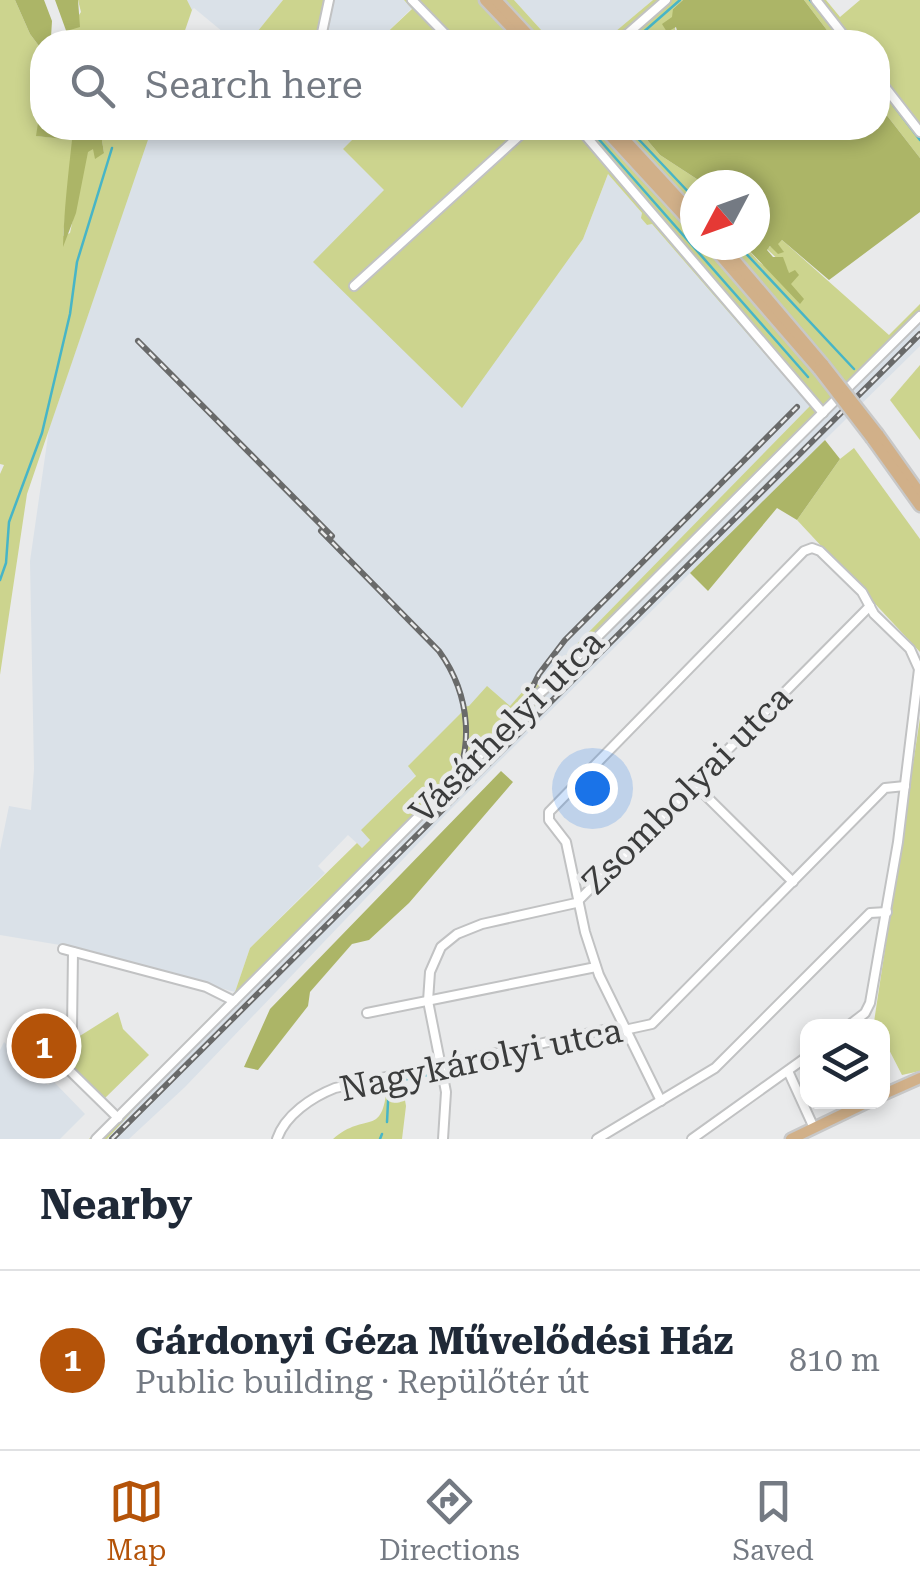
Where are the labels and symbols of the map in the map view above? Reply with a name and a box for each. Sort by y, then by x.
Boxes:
north arrow [680,170,770,260]
street label: Vásárhelyi utca [402,622,612,832]
street label: Zsombolyai utca [574,677,800,903]
your location [567,763,618,814]
pin: 1 [12,1008,76,1084]
street label: Nagykárolyi utca [336,1010,626,1110]

